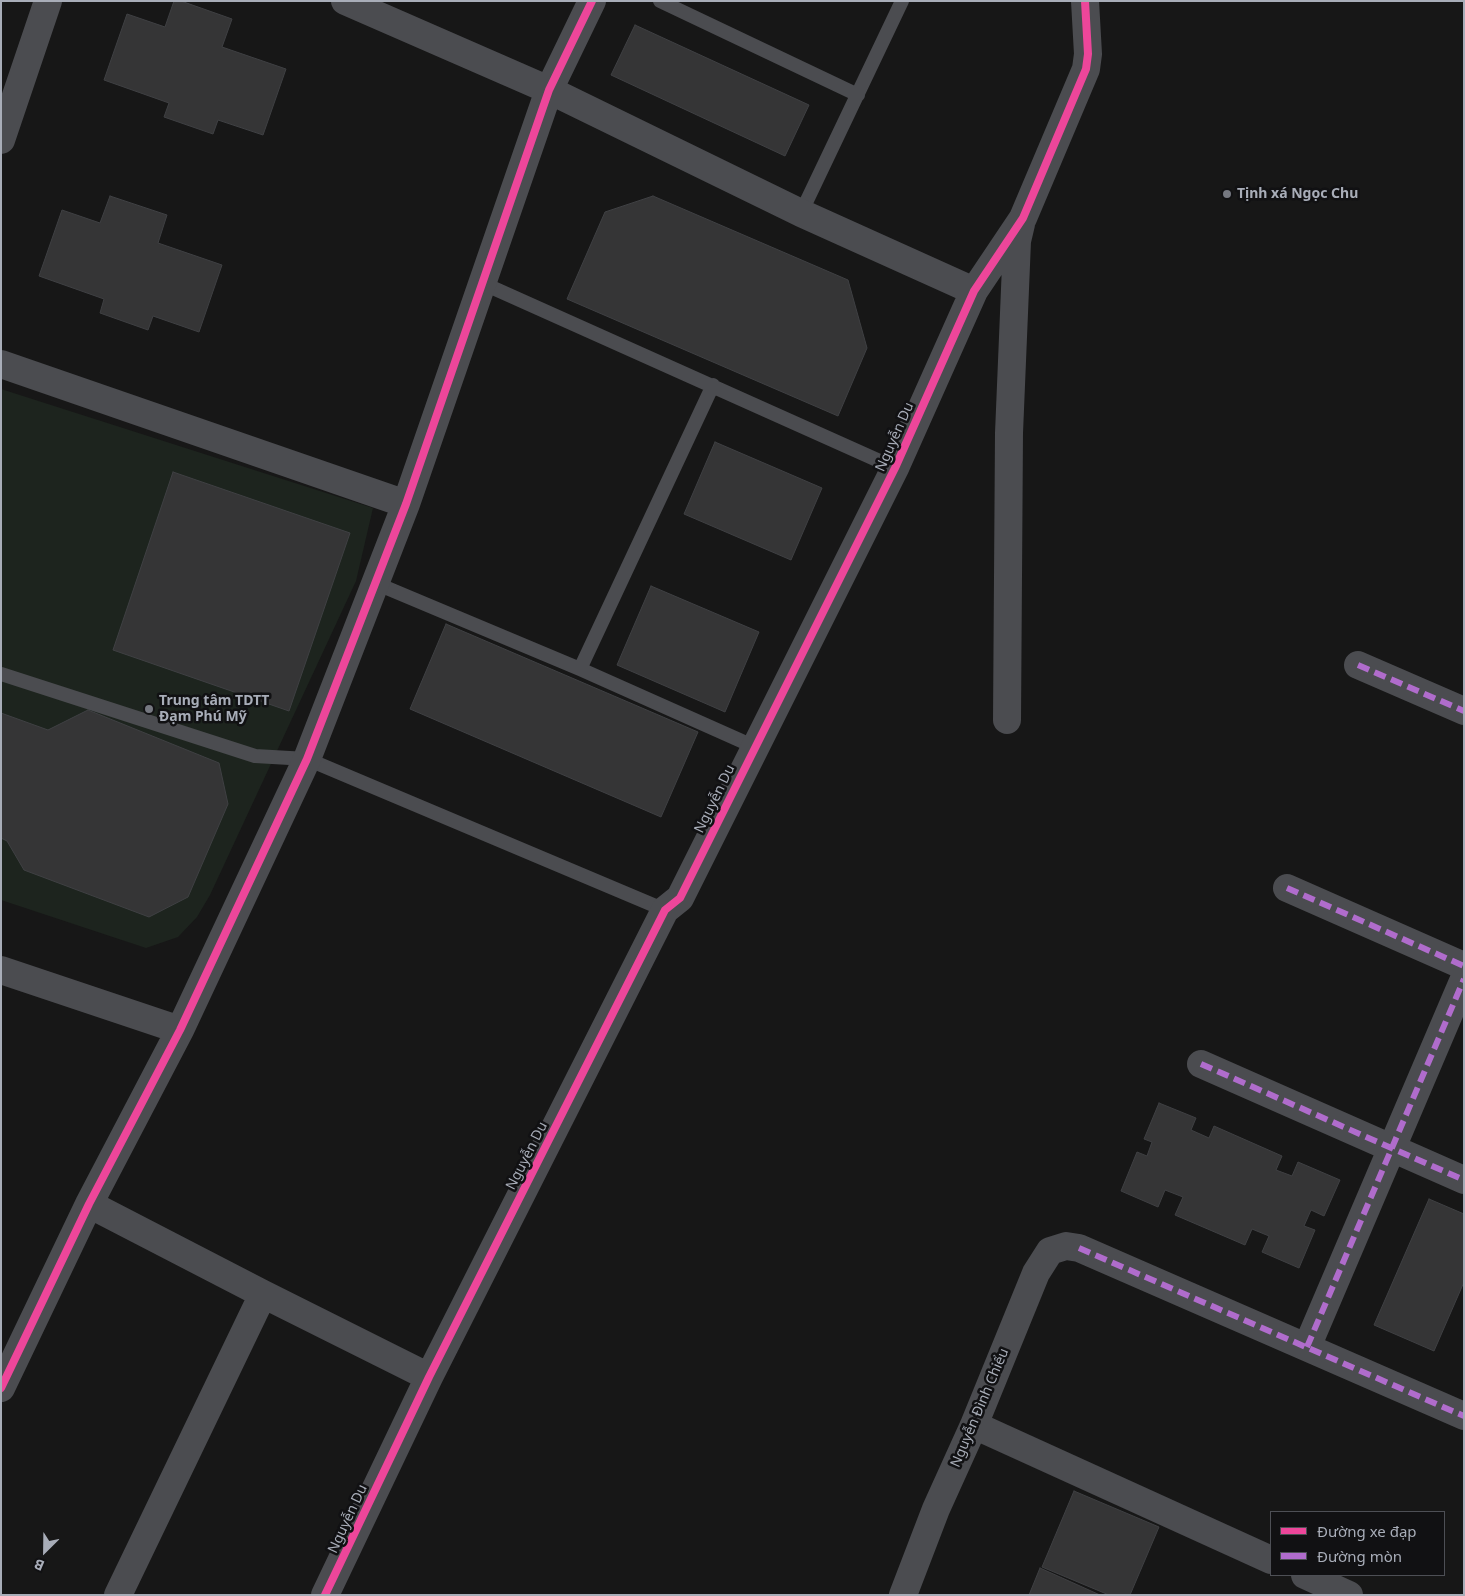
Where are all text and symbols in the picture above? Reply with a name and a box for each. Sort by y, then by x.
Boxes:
place label: Tịnh xá Ngọc Chu [1237,186,1358,202]
marker: Tịnh xá Ngọc Chu [1221,188,1233,200]
street label: Nguyễn Du [872,400,918,474]
place label: Trung tâm TDTT Đạm Phú Mỹ [159,693,269,726]
marker: Trung tâm TDTT Đạm Phú Mỹ [143,703,155,715]
street label: Nguyễn Du [691,762,739,836]
street label: Nguyễn Du [503,1119,551,1193]
street label: Nguyễn Đình Chiểu [947,1346,1013,1470]
street label: Nguyễn Du [325,1482,371,1556]
legend [1270,1511,1445,1576]
text: Đường xe đạp [1317,1521,1417,1541]
north arrow [20,1526,70,1576]
text: Đường mòn [1317,1546,1402,1566]
text: B [31,1555,47,1576]

